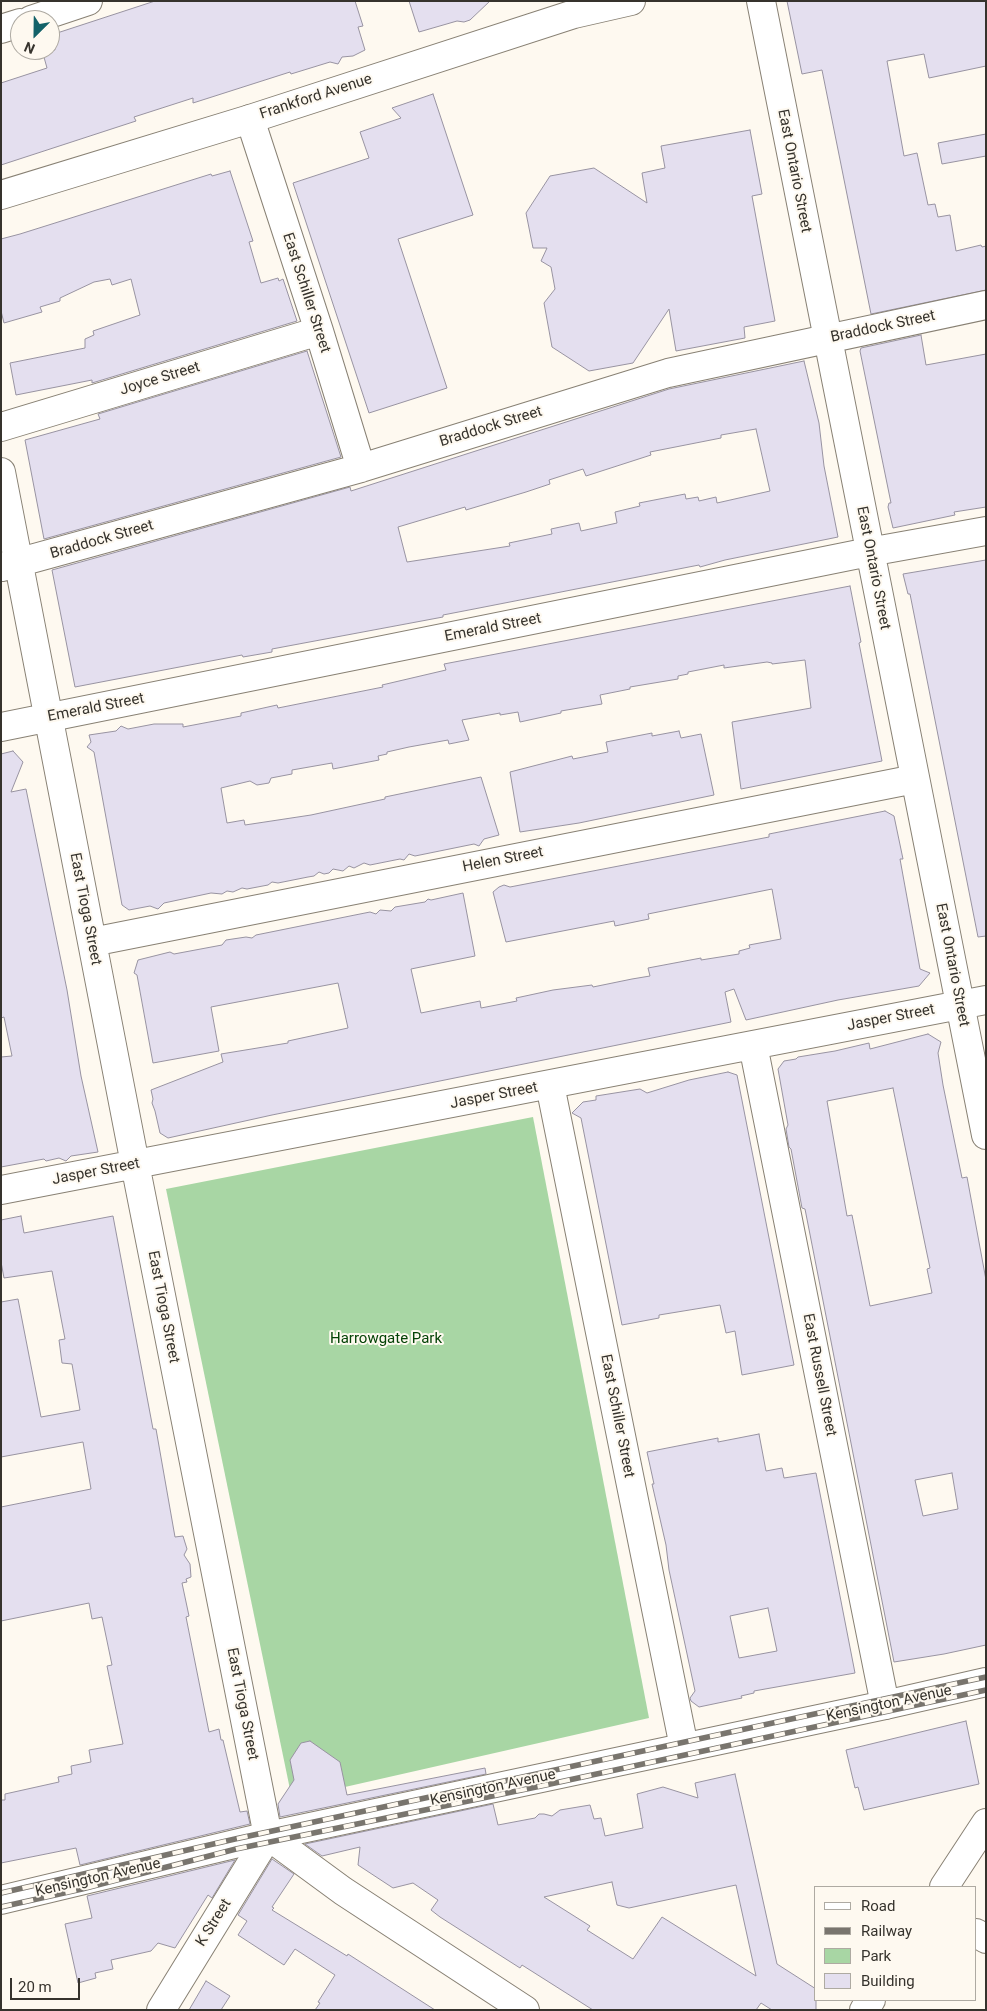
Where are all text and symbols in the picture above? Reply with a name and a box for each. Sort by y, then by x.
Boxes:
north arrow [10,10,60,60]
text: N [22,39,37,57]
street label: Frankford Avenue [258,70,374,124]
street label: East Ontario Street [773,108,815,234]
street label: East Schiller Street [278,231,334,355]
street label: Braddock Street [829,307,937,347]
street label: Joyce Street [118,358,202,400]
street label: Braddock Street [437,403,545,451]
street label: East Ontario Street [852,505,894,631]
street label: Braddock Street [48,517,156,563]
street label: Emerald Street [443,610,543,646]
street label: Emerald Street [46,690,146,726]
street label: Helen Street [461,843,545,877]
street label: East Tioga Street [65,851,105,967]
street label: East Ontario Street [931,902,973,1028]
street label: Jasper Street [846,1001,936,1035]
street label: Jasper Street [449,1079,539,1113]
street label: Jasper Street [51,1155,141,1189]
street label: East Tioga Street [143,1249,183,1365]
street label: East Russell Street [798,1312,840,1438]
park label: Harrowgate Park [330,1330,442,1348]
street label: East Schiller Street [596,1353,638,1479]
street label: East Tioga Street [222,1646,262,1762]
street label: Kensington Avenue [825,1682,953,1726]
street label: Kensington Avenue [429,1766,557,1810]
street label: Kensington Avenue [34,1855,162,1901]
legend [814,1886,977,2001]
street label: K Street [192,1896,236,1950]
text: Road [861,1897,895,1915]
text: Railway [861,1922,912,1940]
text: Park [861,1947,891,1965]
scale bar [12,1968,82,2000]
text: Building [861,1972,915,1990]
text: 20 m [18,1978,52,1996]

